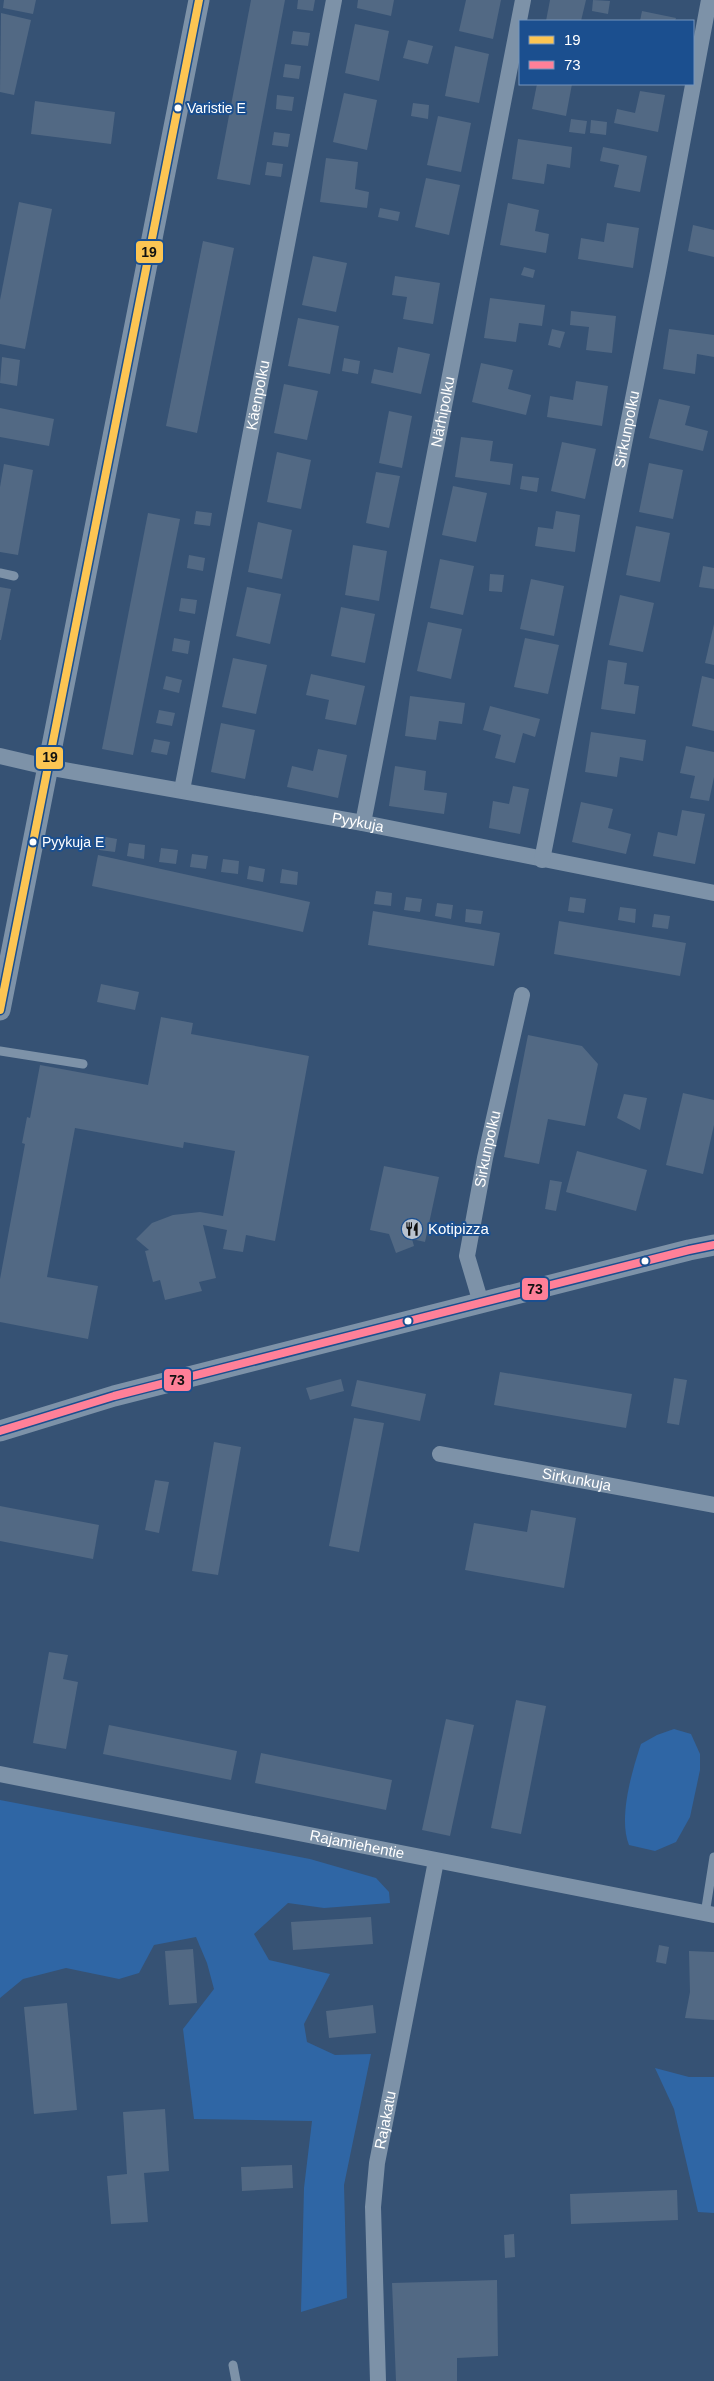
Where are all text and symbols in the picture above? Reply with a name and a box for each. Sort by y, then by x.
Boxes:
legend [519,20,694,85]
text: 19 [564,31,581,48]
text: 73 [564,56,581,73]
place label: Varistie E [187,100,246,116]
marker: Varistie E [173,103,183,113]
line badge: 19 [135,240,164,264]
text: 19 [141,244,157,260]
street label: Käenpolku [242,359,273,432]
street label: Närhipolku [427,375,458,448]
street label: Sirkunpolku [611,389,642,469]
line badge: 19 [35,746,64,770]
text: 19 [42,749,58,765]
street label: Pyykuja [331,809,386,835]
place label: Pyykuja E [42,834,104,850]
marker: Pyykuja E [28,837,38,847]
street label: Sirkunpolku [471,1109,504,1189]
restaurant icon: Kotipizza [400,1217,424,1241]
place label: Kotipizza [428,1220,490,1237]
unlabelled marker [640,1256,650,1266]
line badge: 73 [521,1277,549,1301]
text: 73 [527,1281,543,1297]
unlabelled marker [403,1316,413,1326]
line badge: 73 [163,1368,192,1392]
text: 73 [169,1372,185,1388]
street label: Sirkunkuja [541,1464,613,1494]
street label: Rajamiehentie [308,1826,406,1862]
street label: Rajakatu [371,2089,399,2151]

